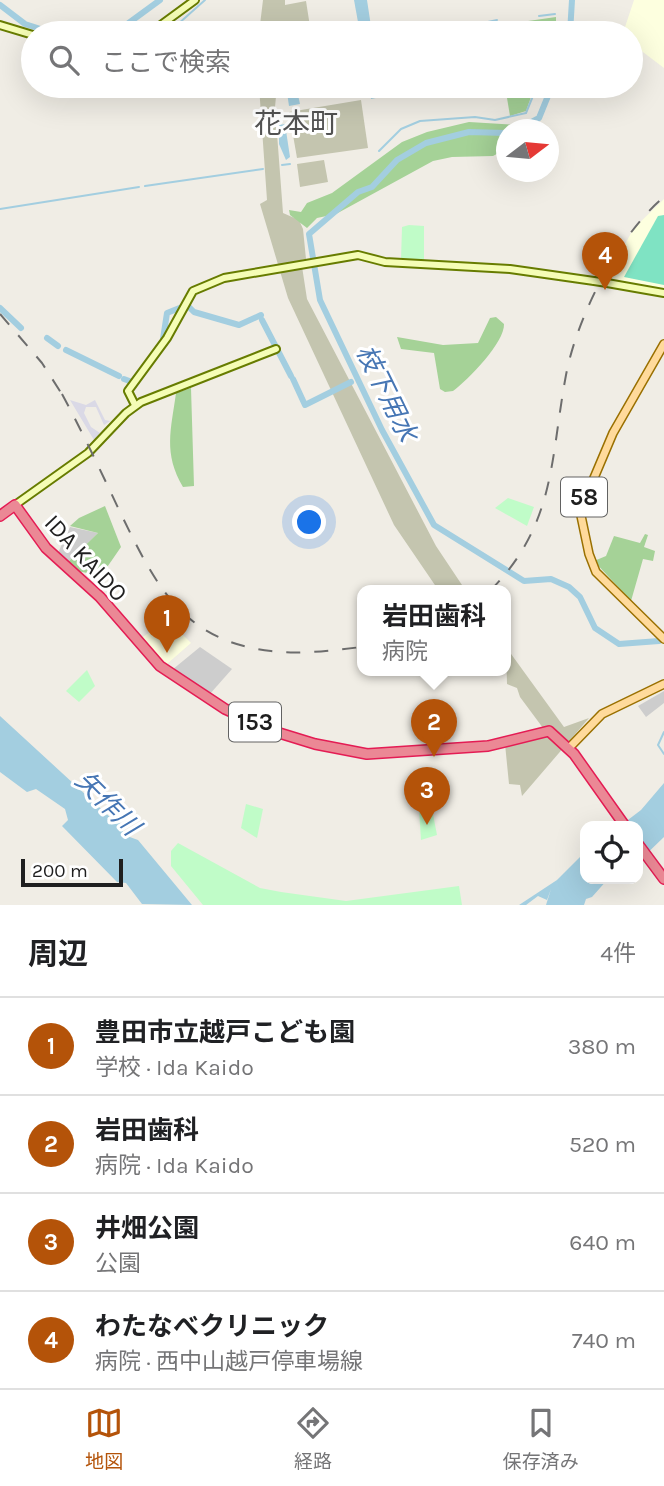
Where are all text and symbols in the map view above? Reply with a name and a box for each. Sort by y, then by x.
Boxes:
search box [21,21,643,98]
icon: search [45,41,83,79]
text: ここで検索 [101,47,231,78]
district label: 花本町 [254,107,338,140]
north arrow [496,119,559,182]
pin: 4 [582,232,628,290]
water label: 枝下用水 [350,340,425,449]
road number: 58 [561,477,607,516]
your location [292,505,326,539]
street label: IDA KAIDO [39,509,133,607]
popup [357,585,511,676]
pin: 1 [144,595,190,653]
text: 岩田歯科 [382,601,486,632]
text: 病院 [382,638,428,665]
pin: 2 [411,699,457,757]
road number: 153 [229,702,281,742]
water label: 矢作川 [69,765,148,844]
pin: 3 [404,767,450,825]
map controls [580,821,643,884]
button: locate [580,821,643,884]
scale bar [21,856,122,888]
text: 200 m [32,860,88,882]
text: 周辺 [28,936,88,972]
text: 4件 [600,940,636,967]
text: 豊田市立越戸こども園 [95,1017,355,1048]
text: 1 [47,1033,55,1060]
text: 380 m [568,1033,636,1060]
text: 学校 · Ida Kaido [95,1054,254,1081]
text: 岩田歯科 [95,1115,199,1146]
text: 2 [44,1131,58,1158]
text: 520 m [569,1131,636,1158]
text: 病院 · Ida Kaido [95,1152,254,1179]
text: 井畑公園 [95,1213,199,1244]
text: 3 [44,1229,58,1256]
text: 640 m [569,1229,636,1256]
text: 公園 [95,1250,141,1277]
text: わたなべクリニック [95,1311,329,1342]
text: 4 [44,1327,58,1354]
text: 740 m [572,1327,636,1354]
text: 病院 · 西中山越戸停車場線 [95,1348,363,1375]
tab: 地図 [85,1404,123,1473]
tab: 経路 [294,1404,332,1473]
tab: 保存済み [503,1404,579,1473]

